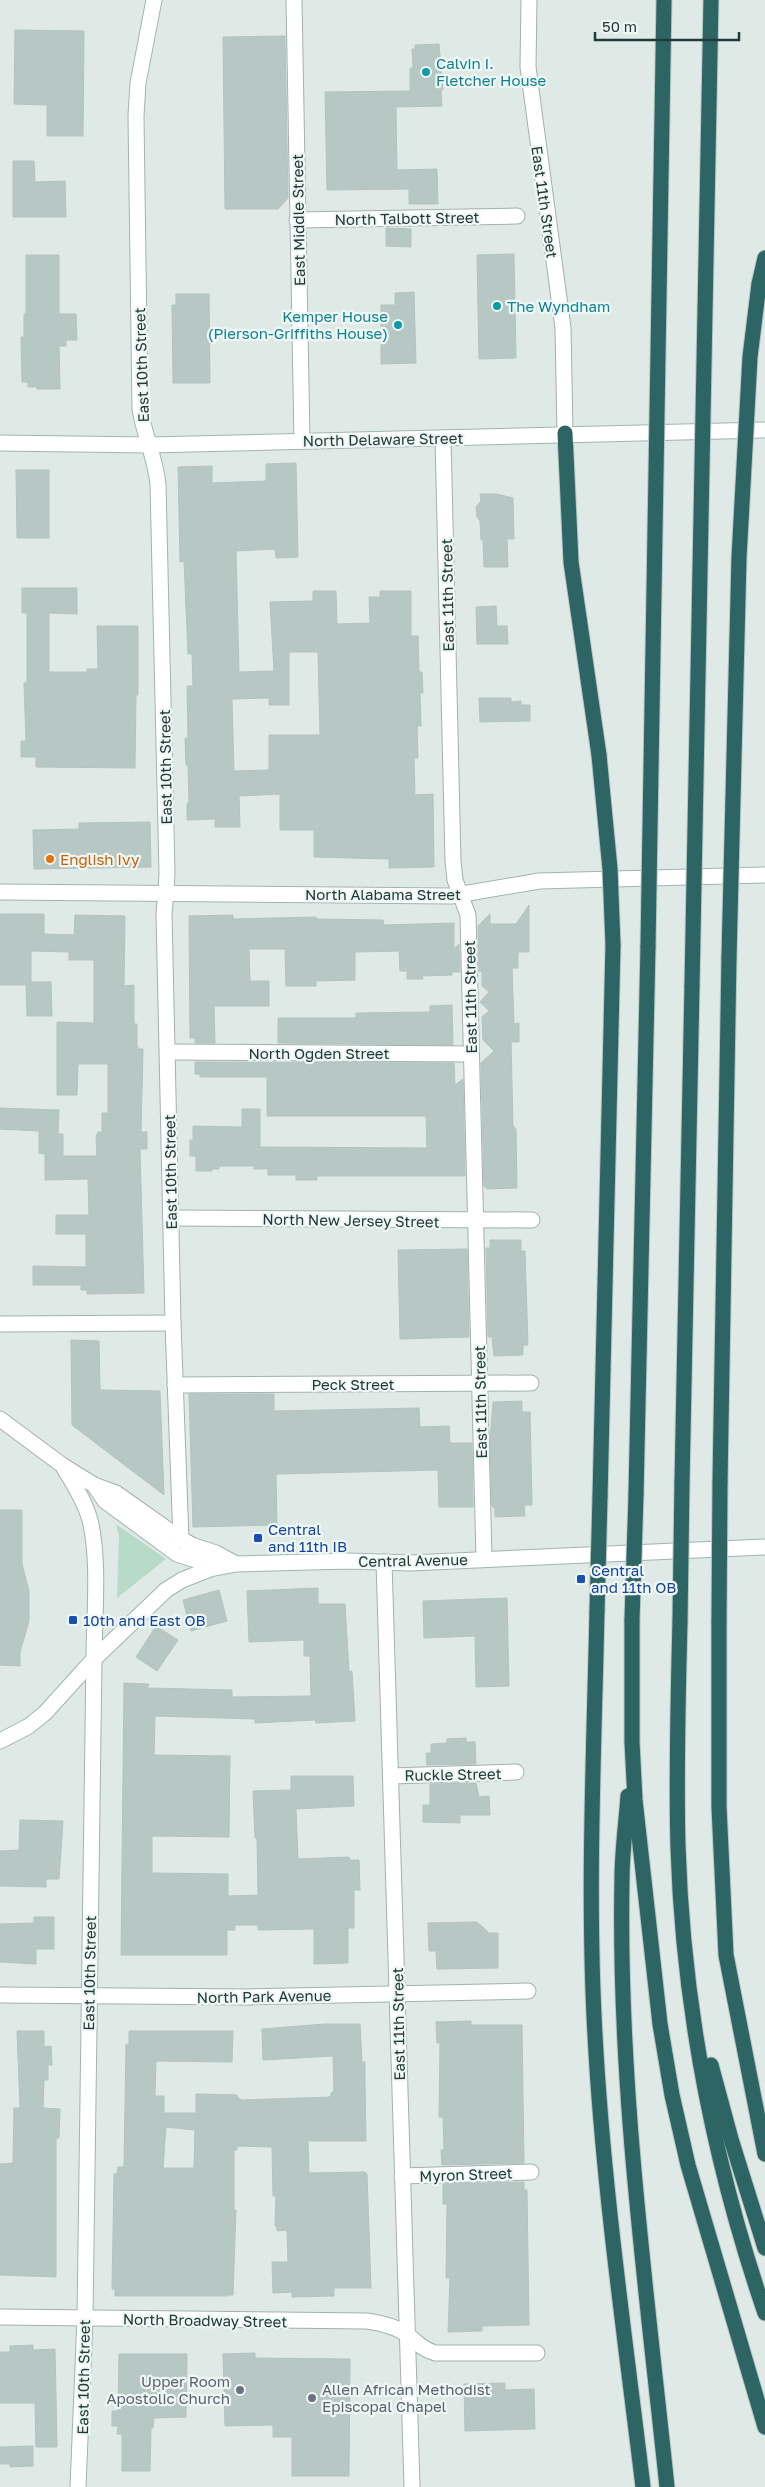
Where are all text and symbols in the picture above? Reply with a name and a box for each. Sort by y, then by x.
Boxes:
scale bar [595,10,739,42]
text: 50 m [602,17,637,35]
place label: Calvin I. Fletcher House [436,54,546,89]
marker: Calvin I. Fletcher House [420,66,432,78]
street label: East 11th Street [528,145,562,259]
street label: East Middle Street [288,154,308,286]
street label: North Talbott Street [334,208,480,228]
place label: The Wyndham [507,297,610,315]
marker: The Wyndham [491,300,503,312]
street label: East 10th Street [130,307,152,423]
place label: Kemper House (Pierson-Griffiths House) [208,307,388,342]
marker: Kemper House (Pierson-Griffiths House) [392,319,404,331]
street label: North Delaware Street [302,429,464,449]
street label: East 11th Street [437,538,457,652]
street label: East 10th Street [155,709,175,825]
place label: English Ivy [60,850,140,868]
marker: English Ivy [44,853,56,865]
street label: North Alabama Street [305,885,461,903]
street label: East 11th Street [460,940,480,1054]
street label: North Ogden Street [248,1044,390,1062]
street label: East 10th Street [160,1114,180,1230]
street label: North New Jersey Street [262,1209,440,1231]
street label: East 11th Street [470,1345,490,1459]
street label: Peck Street [311,1375,395,1393]
place label: Central and 11th IB [268,1520,347,1555]
marker: Central and 11th IB [252,1532,264,1544]
street label: Central Avenue [358,1550,468,1570]
place label: Central and 11th OB [591,1561,676,1596]
marker: Central and 11th OB [575,1573,587,1585]
place label: 10th and East OB [83,1611,206,1629]
marker: 10th and East OB [67,1614,79,1626]
street label: Ruckle Street [404,1764,502,1784]
street label: East 10th Street [79,1915,99,2031]
street label: East 11th Street [388,1967,408,2081]
street label: North Park Avenue [197,1986,332,2006]
street label: Myron Street [419,2163,513,2185]
street label: North Broadway Street [123,2310,287,2330]
street label: East 10th Street [73,2319,93,2435]
place label: Upper Room Apostolic Church [106,2372,230,2407]
place label: Allen African Methodist Episcopal Chapel [322,2380,491,2415]
marker: Upper Room Apostolic Church [234,2384,246,2396]
marker: Allen African Methodist Episcopal Chapel [306,2392,318,2404]

